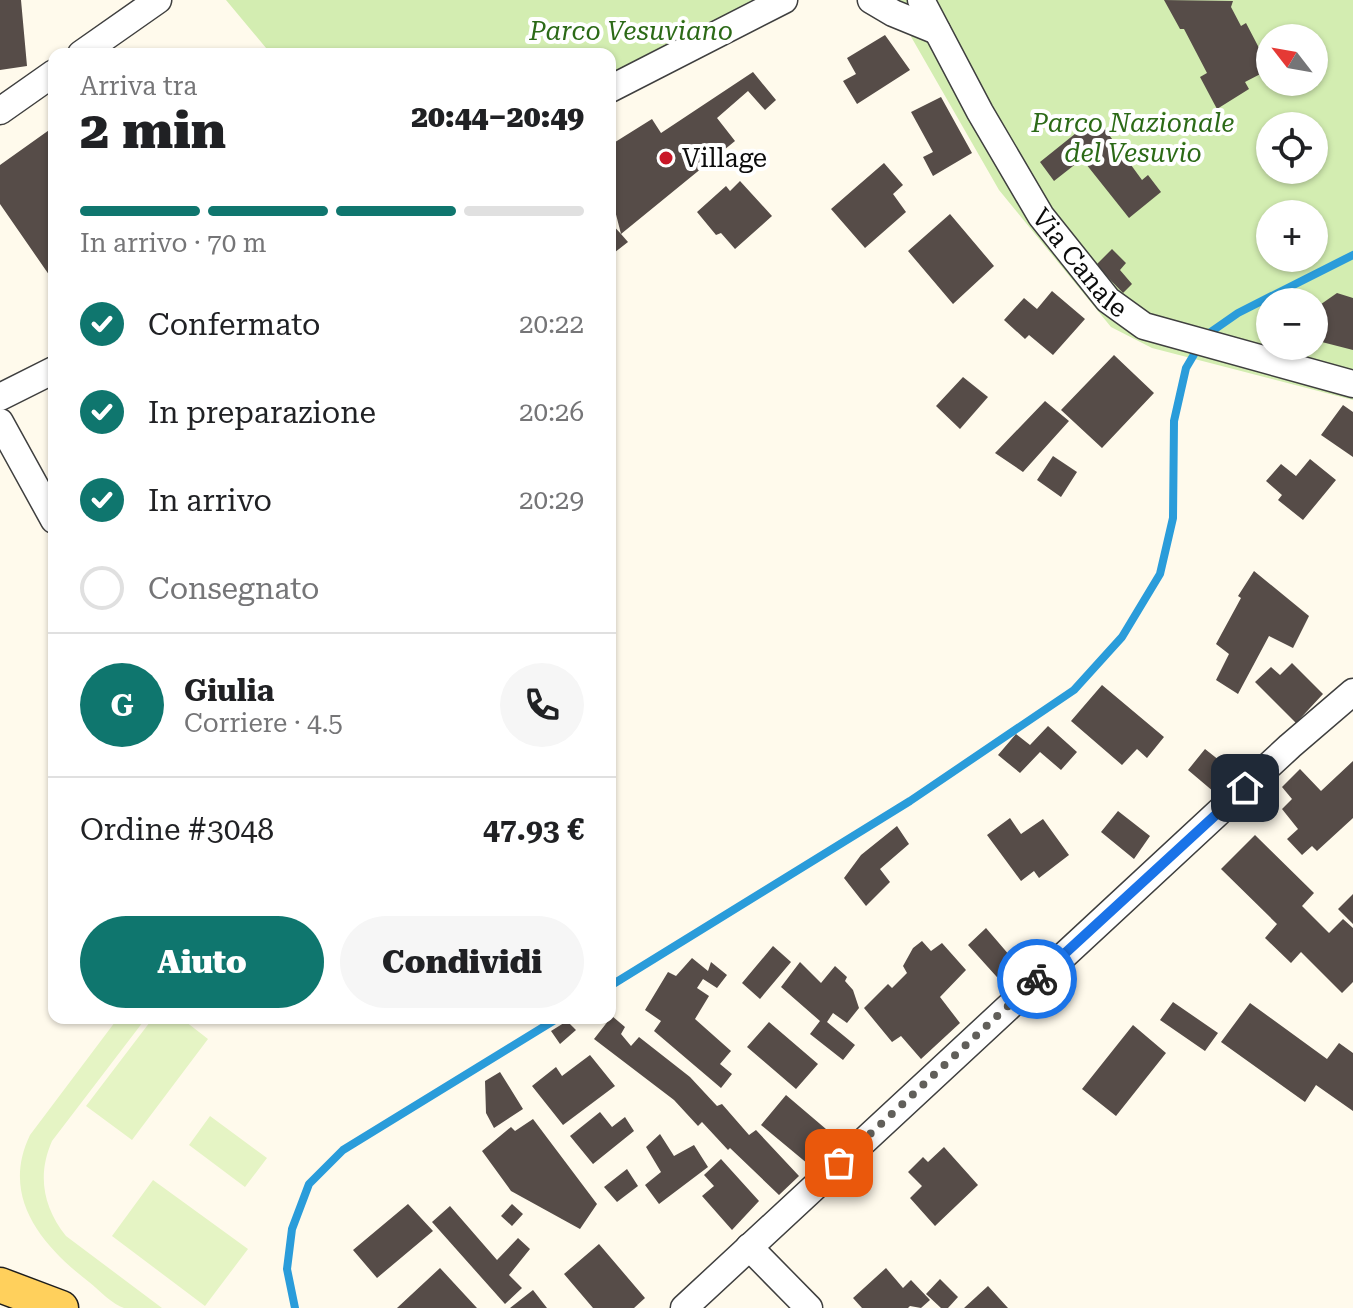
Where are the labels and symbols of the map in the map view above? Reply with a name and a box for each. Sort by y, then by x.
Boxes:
park label: Parco Vesuviano [528,16,733,46]
north arrow [1256,24,1328,96]
park label: Parco Nazionale del Vesuvio [1031,108,1234,168]
place label: Village [682,143,767,173]
marker: Village [657,149,675,167]
street label: Via Canale [1026,202,1133,324]
pin [1211,754,1279,822]
courier [997,939,1077,1019]
pin [805,1129,873,1197]

